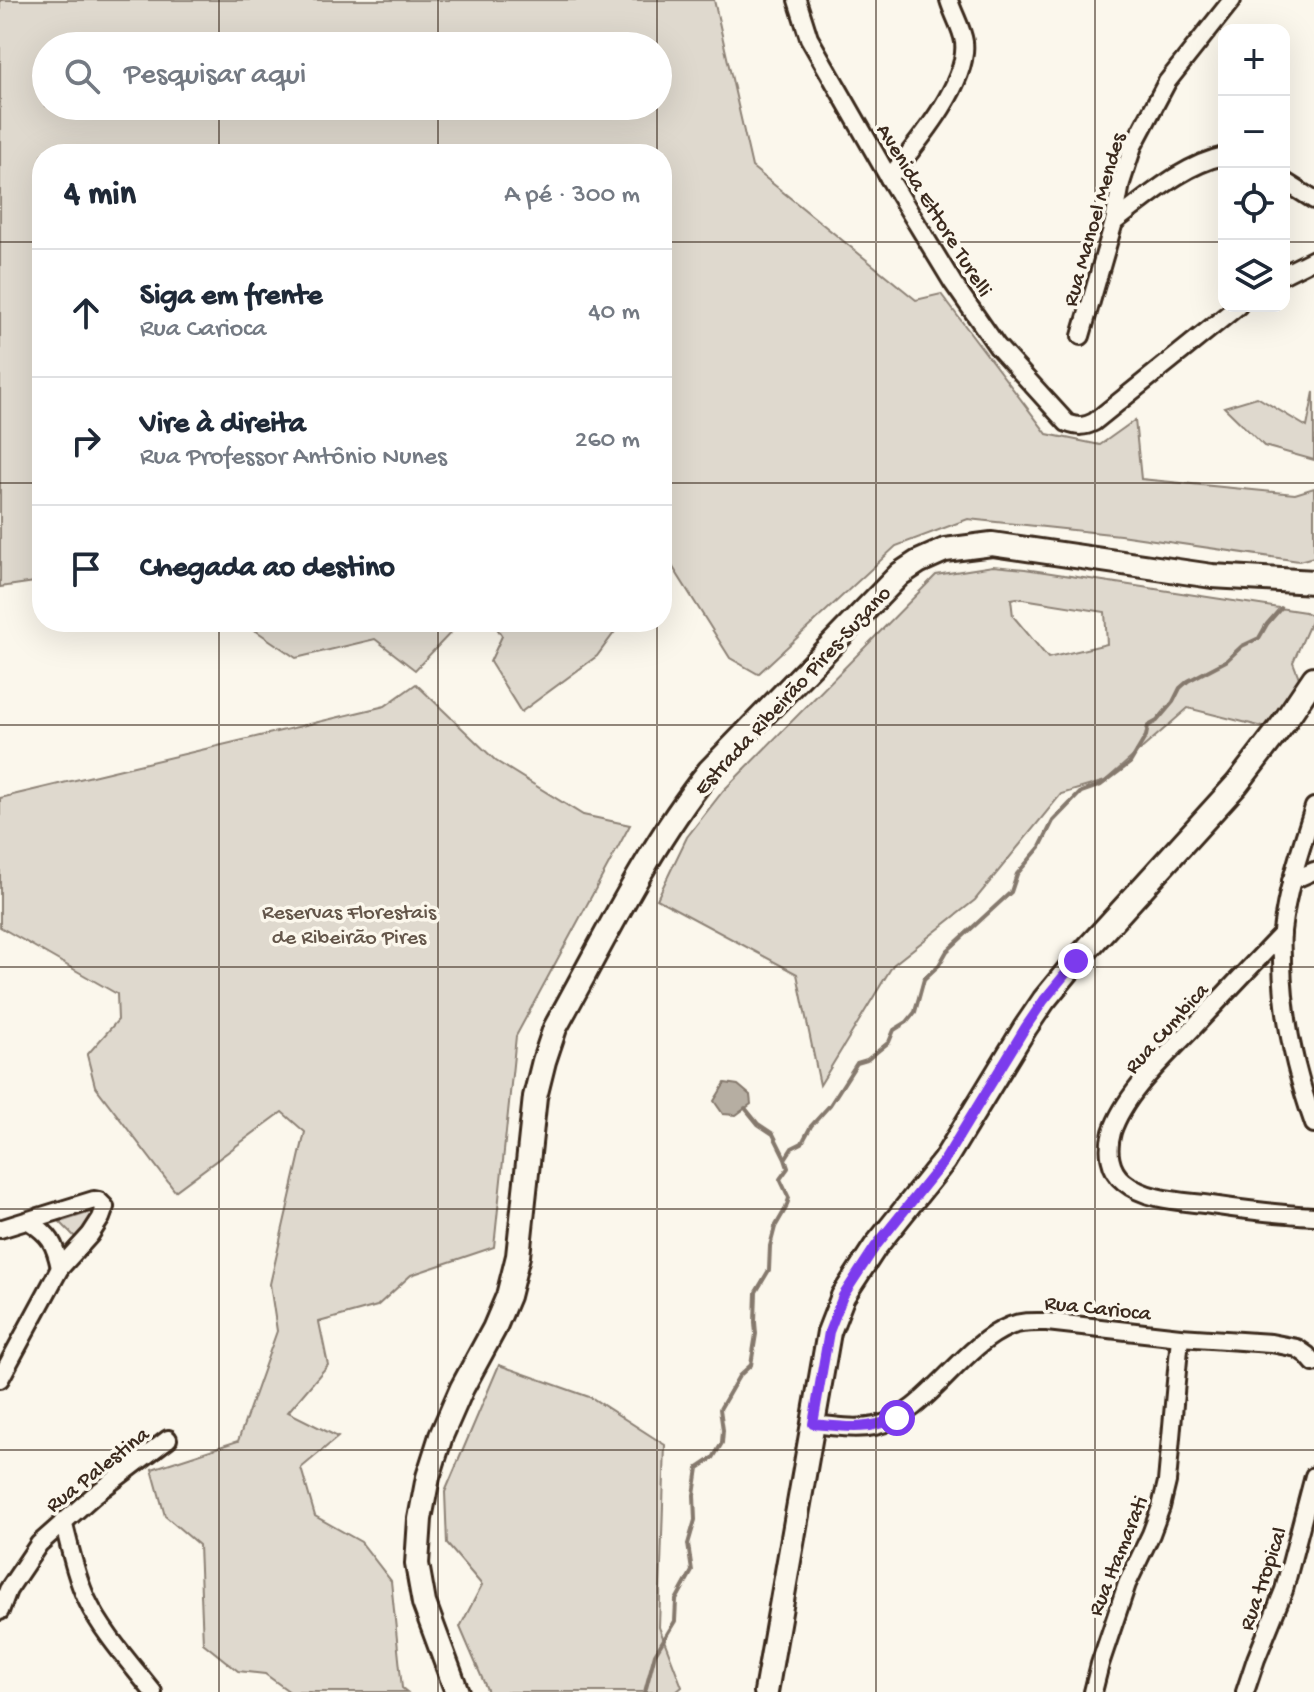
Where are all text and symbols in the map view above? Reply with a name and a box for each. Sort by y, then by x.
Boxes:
map controls [1218,24,1290,312]
button: + [1218,24,1290,96]
search box [32,32,672,120]
icon: search [60,54,104,98]
text: Pesquisar aqui [124,59,306,94]
button: − [1218,96,1290,168]
street label: Avenida Ettore Turelli [869,120,996,303]
street label: Rua Manoel Mendes [1059,129,1133,310]
button: locate [1218,168,1290,240]
text: 4 min [64,176,136,216]
text: A pé · 300 m [504,181,640,212]
button: layers [1218,240,1290,312]
text: Siga em frente [140,280,322,315]
icon: ahead [64,291,108,335]
text: 40 m [588,298,640,329]
text: Rua Carioca [140,315,267,346]
text: Vire à direita [140,408,306,443]
icon: right [64,419,108,463]
text: 260 m [575,426,640,457]
text: Rua Professor Antônio Nunes [140,443,447,474]
icon: arrive [64,547,108,591]
text: Chegada ao destino [140,552,395,587]
street label: Estrada Ribeirão Pires-Suzano [690,582,898,802]
park label: Reservas Florestais de Ribeirão Pires [262,901,437,952]
route end [1058,943,1094,979]
street label: Rua Cumbica [1120,978,1216,1080]
street label: Rua Carioca [1043,1291,1153,1329]
route start [879,1400,915,1436]
street label: Rua Palestina [41,1422,156,1520]
street label: Rua Itamarati [1084,1493,1156,1620]
street label: Rua tropical [1235,1524,1295,1634]

